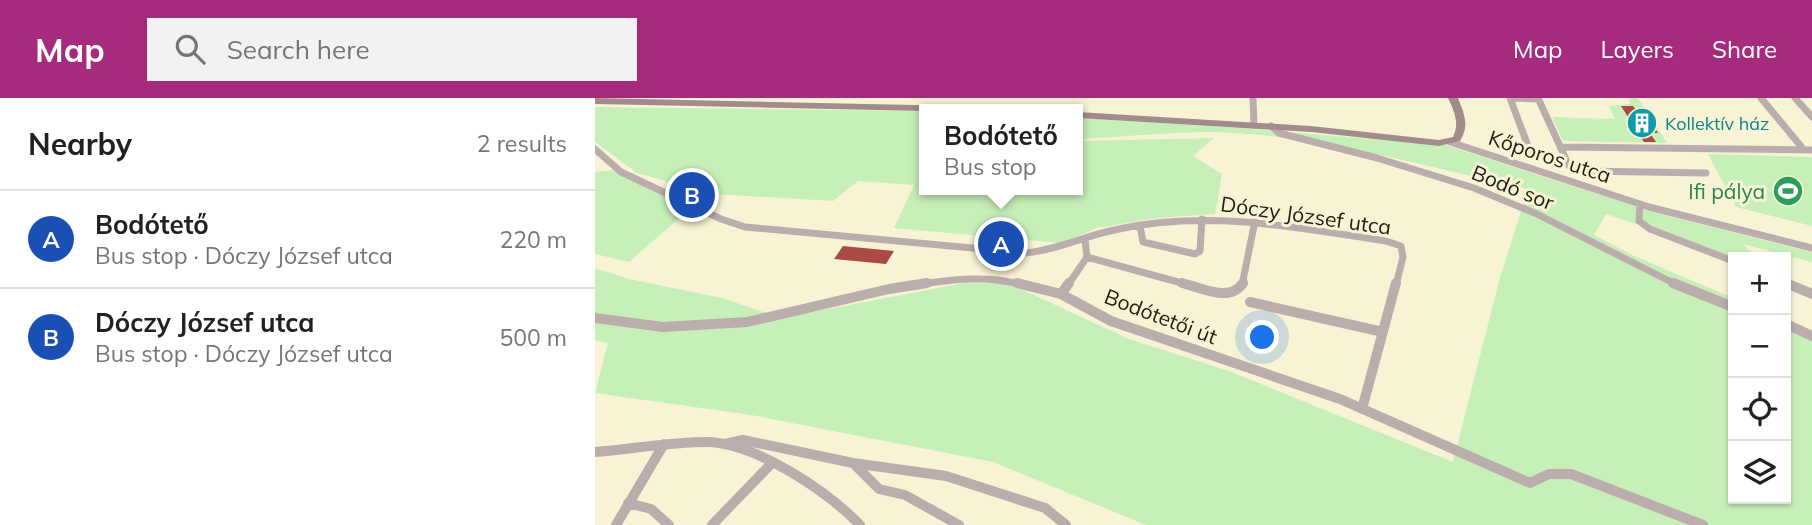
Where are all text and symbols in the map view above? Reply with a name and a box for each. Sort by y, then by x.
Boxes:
search box [147,18,637,81]
text: Map [35,29,105,70]
icon: search [171,30,209,68]
text: Search here [227,33,370,66]
text: Map [1513,34,1562,64]
text: Layers [1600,34,1674,64]
text: Share [1712,34,1777,64]
popup [919,104,1083,195]
building icon: Kollektív ház [1625,106,1659,140]
place label: Kollektív ház [1665,112,1769,135]
text: Bodótető [944,119,1058,152]
street label: Kőporos utca [1485,124,1615,188]
text: Nearby [28,125,132,163]
text: 2 results [477,129,567,158]
text: Bus stop [944,152,1037,181]
street label: Bodó sor [1468,159,1558,215]
pin: B [669,169,715,221]
sports icon: Ifi pálya [1771,174,1805,208]
place label: Ifi pálya [1688,178,1765,204]
street label: Dóczy József utca [1219,190,1393,240]
text: Bodótető [95,208,209,241]
pin: A [978,218,1024,270]
text: A [42,225,60,254]
text: 220 m [499,225,567,254]
text: Bus stop · Dóczy József utca [95,241,393,270]
map controls [1728,252,1791,504]
button: + [1728,252,1791,315]
street label: Bodótetői út [1101,283,1221,349]
text: Dóczy József utca [95,306,314,339]
button: − [1728,315,1791,378]
your location [1245,320,1279,354]
text: B [43,323,59,352]
text: 500 m [499,323,567,352]
text: Bus stop · Dóczy József utca [95,339,393,368]
button: locate [1728,378,1791,441]
button: layers [1728,441,1791,504]

